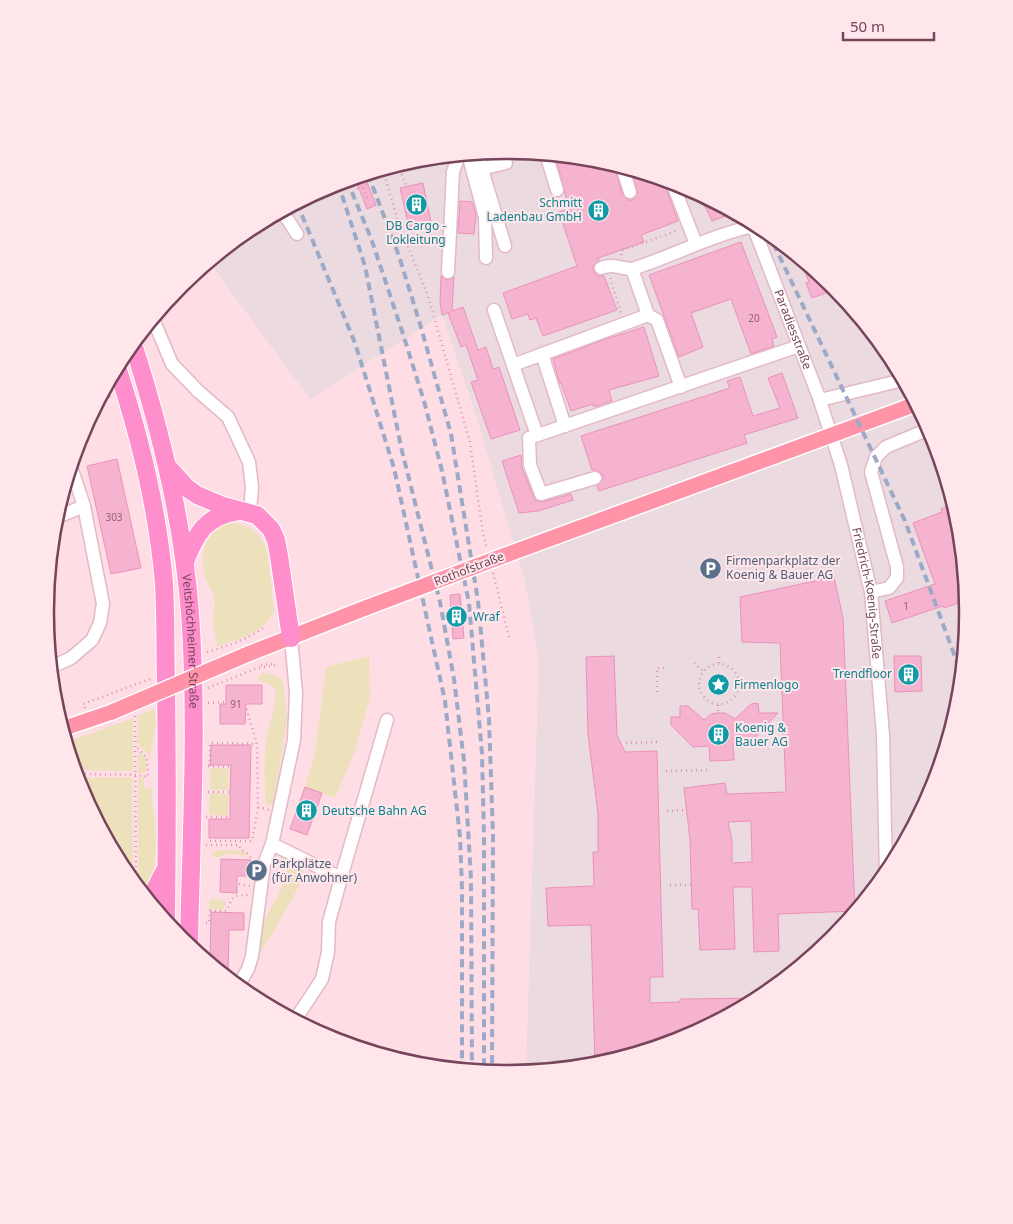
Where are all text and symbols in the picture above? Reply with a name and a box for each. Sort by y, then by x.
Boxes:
scale bar [843,10,934,42]
text: 50 m [850,16,885,36]
building icon: DB Cargo - Lokleitung [404,193,428,217]
place label: Schmitt Ladenbau GmbH [487,194,583,225]
building icon: Schmitt Ladenbau GmbH [586,198,610,222]
place label: DB Cargo - Lokleitung [386,217,446,248]
street label: Paradiesstraße [770,287,816,372]
house number: 20 [748,311,760,325]
house number: 303 [105,510,123,524]
street label: Friedrich-Koenig-Straße [848,525,886,660]
street label: Rothofstraße [431,547,506,590]
place label: Firmenparkplatz der Koenig & Bauer AG [726,552,841,583]
parking icon: Firmenparkplatz der Koenig & Bauer AG [698,556,722,580]
street label: Veitshöchheimer Straße [178,573,203,709]
house number: 1 [903,599,909,613]
building icon: Wraf [445,605,469,629]
place label: Wraf [473,608,500,625]
building icon: Trendfloor [896,662,920,686]
place label: Trendfloor [833,665,892,682]
place icon: Firmenlogo [706,673,730,697]
place label: Firmenlogo [734,676,799,693]
house number: 91 [230,697,242,711]
place label: Koenig & Bauer AG [735,719,788,750]
building icon: Koenig & Bauer AG [707,723,731,747]
building icon: Deutsche Bahn AG [294,799,318,823]
place label: Deutsche Bahn AG [322,802,427,819]
place label: Parkplätze (für Anwohner) [272,855,358,886]
parking icon: Parkplätze (für Anwohner) [244,859,268,883]

